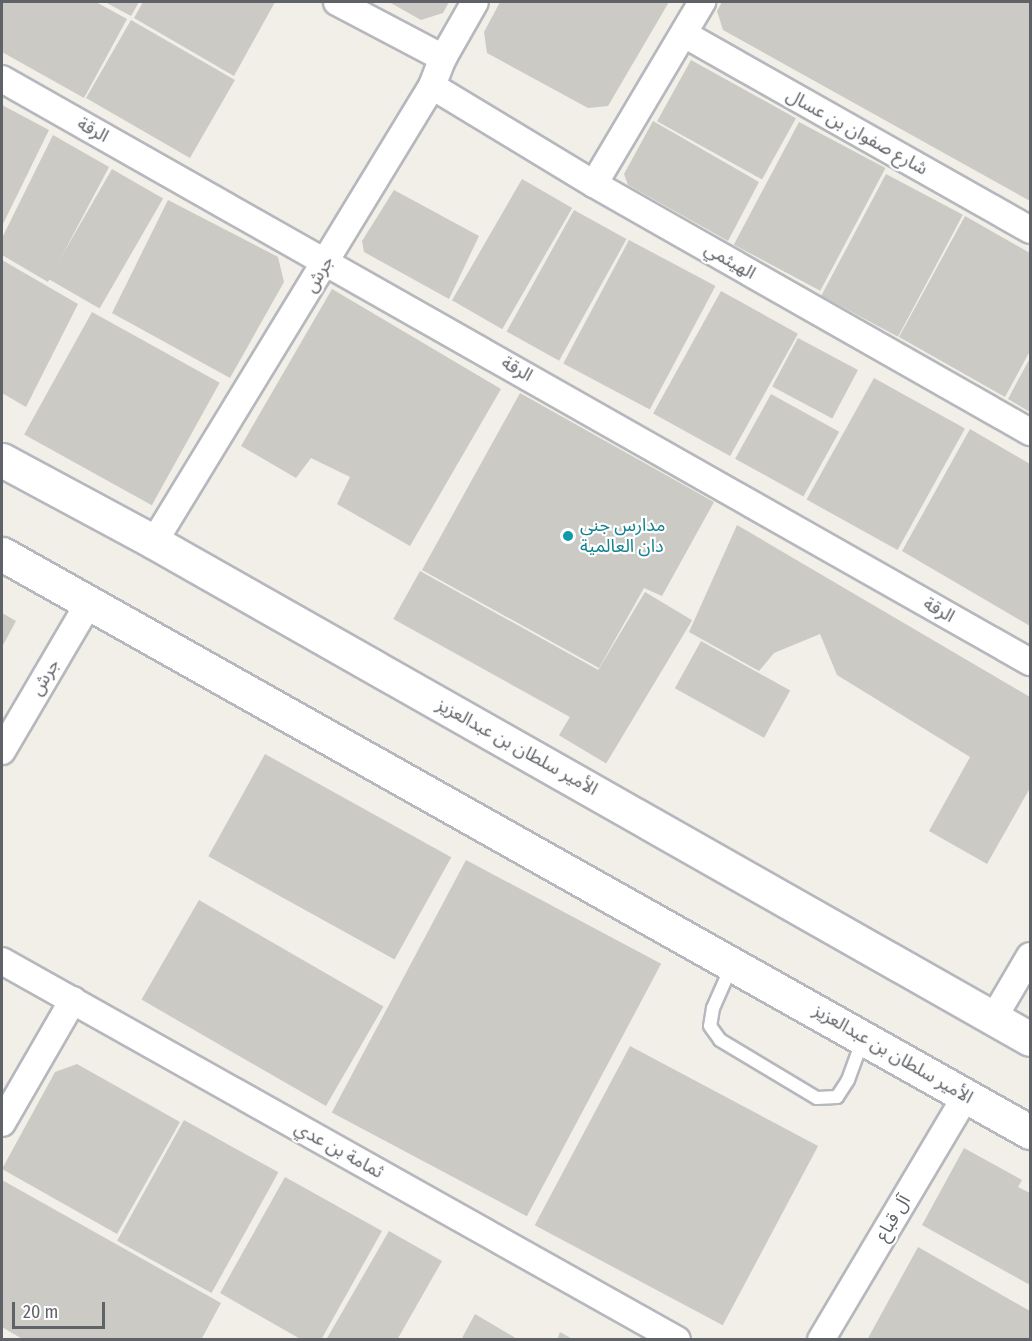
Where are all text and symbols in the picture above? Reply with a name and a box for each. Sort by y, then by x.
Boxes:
street label: شارع صفوان بن عسال [783,84,931,180]
street label: الرقة [74,113,112,147]
street label: الهيثمي [701,238,759,284]
street label: جرش [300,252,338,296]
street label: الرقة [498,352,536,386]
place label: مدارس جنى دان العالمية [580,515,665,558]
marker: مدارس جنى دان العالمية [561,529,575,543]
street label: الرقة [920,593,958,627]
street label: جرش [26,655,64,699]
street label: الأمير سلطان بن عبدالعزيز [433,694,601,800]
street label: الأمير سلطان بن عبدالعزيز [809,999,977,1109]
street label: ثمامة بن عدي [291,1117,387,1183]
street label: آل قباع [871,1191,915,1245]
scale bar [15,1290,108,1328]
text: 20 m [23,1301,58,1323]

